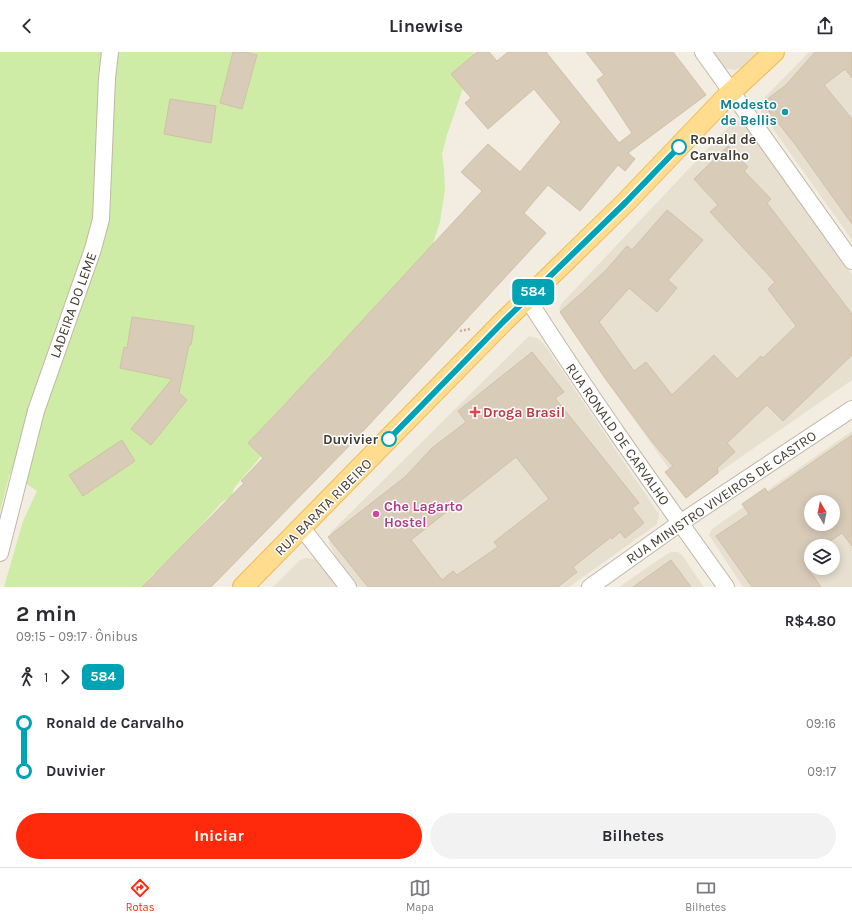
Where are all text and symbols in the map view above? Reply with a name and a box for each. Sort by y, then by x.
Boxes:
icon: back [16,15,38,37]
text: Linewise [389,15,463,37]
icon: share [814,15,836,37]
place label: Modesto de Bellis [720,96,777,129]
marker: Modesto de Bellis [780,107,790,117]
place label: Ronald de Carvalho [690,131,756,164]
marker: Ronald de Carvalho [671,139,687,155]
street label: LADEIRA DO LEME [46,250,100,360]
line badge: 584 [510,279,556,305]
text: 584 [520,283,546,300]
street label: RUA RONALD DE CARVALHO [562,360,673,509]
place label: Droga Brasil [483,404,565,421]
marker: Droga Brasil [470,407,480,417]
street label: RUA MINISTRO VIVEIROS DE CASTRO [623,427,820,568]
place label: Duvivier [323,431,378,448]
marker: Duvivier [381,431,397,447]
street label: RUA BARATA RIBEIRO [271,455,375,559]
north arrow [804,495,840,531]
map controls [804,495,840,575]
place label: Che Lagarto Hostel [384,498,463,531]
marker: Che Lagarto Hostel [371,509,381,519]
button: layers [804,539,840,575]
text: 2 min [16,601,77,627]
text: R$4.80 [785,612,836,630]
text: 09:15 – 09:17 · Ônibus [16,629,138,644]
icon: walk [16,666,38,688]
icon: forward [54,666,76,688]
text: 584 [90,668,116,685]
text: 1 [44,670,48,685]
text: Ronald de Carvalho [46,714,184,732]
text: 09:16 [806,716,836,731]
text: Duvivier [46,762,105,780]
text: 09:17 [807,764,836,779]
button: Iniciar [16,813,422,859]
button: Bilhetes [430,813,836,859]
tab: Rotas [126,877,154,914]
tab: Mapa [406,877,434,914]
tab: Bilhetes [685,877,726,914]

